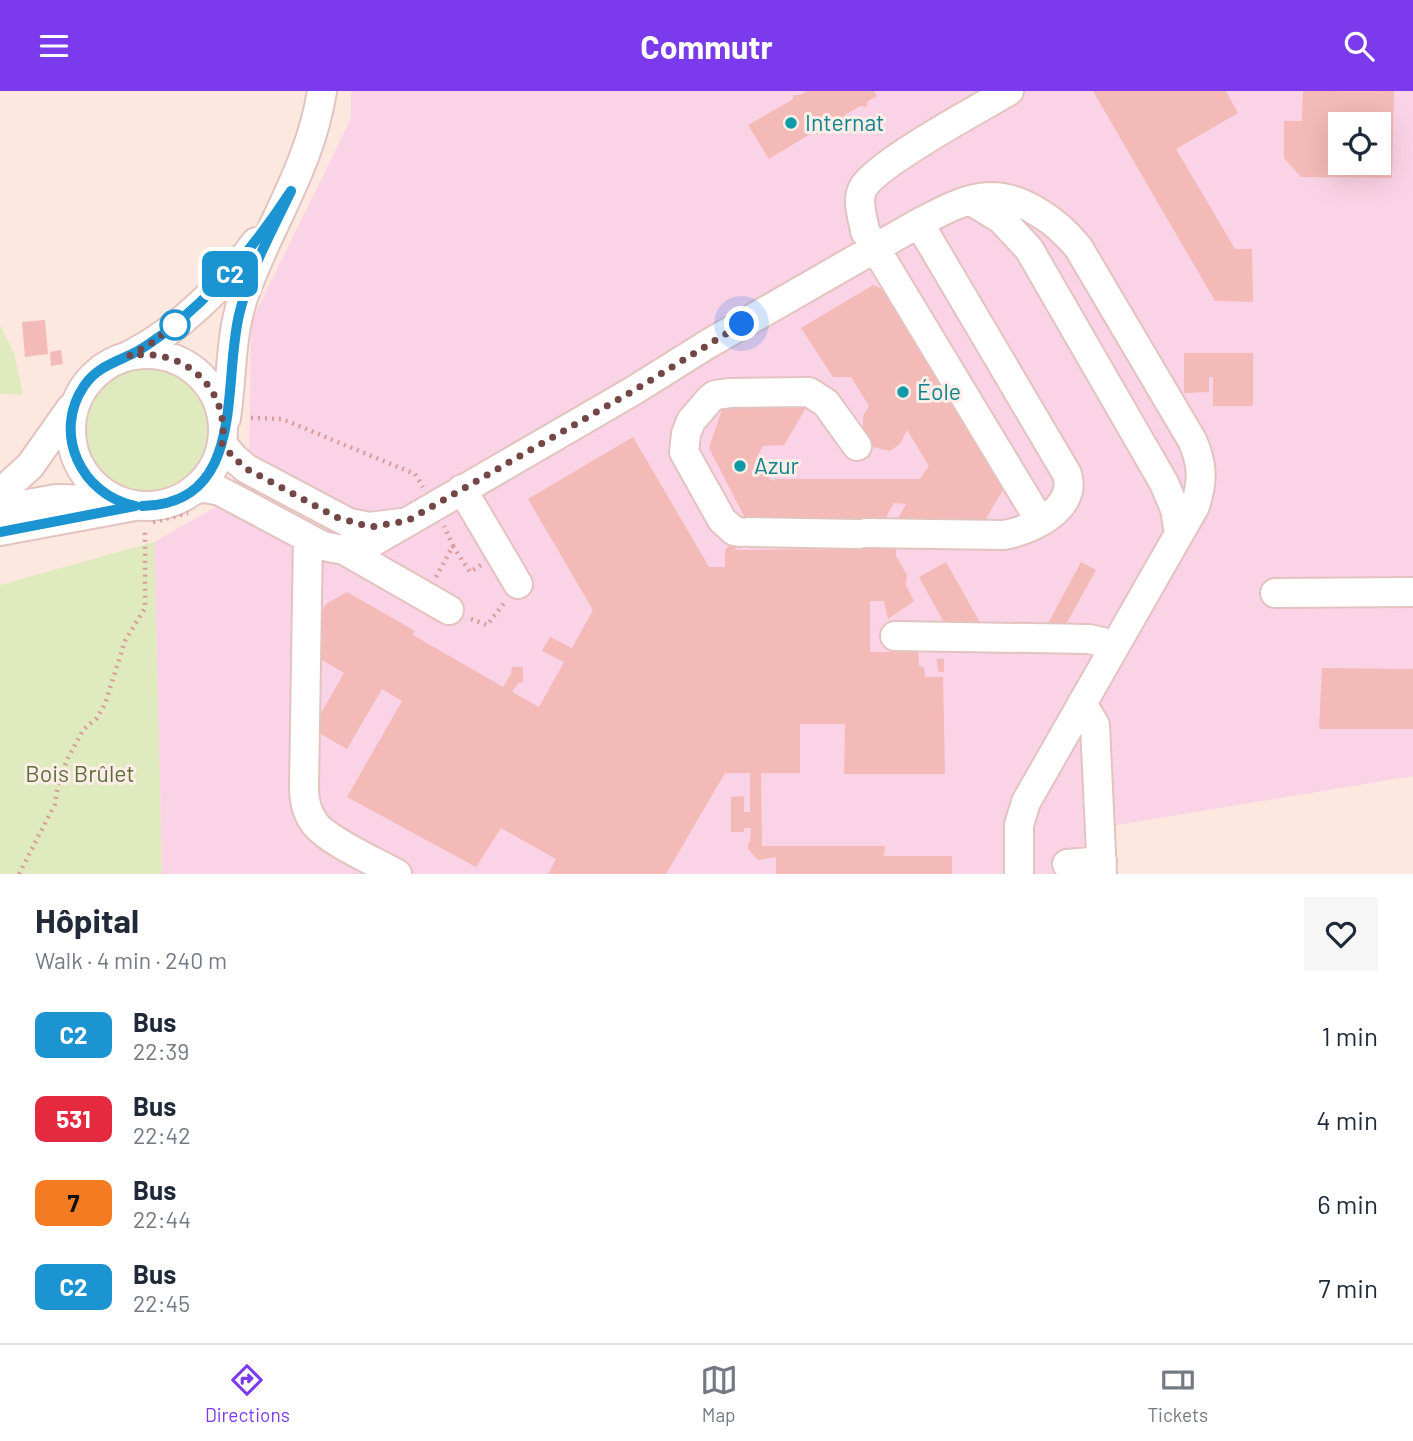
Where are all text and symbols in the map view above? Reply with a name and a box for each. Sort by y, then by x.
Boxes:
icon: menu [35,27,73,65]
text: Commutr [640,27,773,65]
icon: search [1340,27,1378,65]
place label: Internat [805,108,884,136]
map controls [1328,112,1391,175]
button: locate [1328,112,1391,175]
marker: Internat [783,115,799,131]
line badge: C2 [198,251,262,297]
text: C2 [216,259,244,288]
your location [724,306,759,341]
unlabelled marker [160,310,190,340]
place label: Éole [917,377,961,405]
marker: Éole [895,384,911,400]
place label: Azur [754,451,800,479]
marker: Azur [732,458,748,474]
park label: Bois Brûlet [25,759,135,787]
button: heart [1304,897,1378,971]
text: Hôpital [35,900,139,940]
text: Walk · 4 min · 240 m [35,946,227,974]
text: Bus [133,1006,176,1037]
text: C2 [59,1020,88,1049]
text: 1 min [1322,1020,1378,1051]
text: 22:39 [133,1037,189,1065]
text: Bus [133,1090,176,1121]
text: 531 [56,1104,91,1133]
text: 4 min [1316,1104,1378,1135]
text: 22:42 [133,1121,190,1149]
text: Bus [133,1174,176,1205]
text: 7 [68,1188,79,1217]
text: 6 min [1317,1188,1378,1219]
text: 22:44 [133,1205,191,1233]
text: Bus [133,1258,176,1289]
text: C2 [59,1272,88,1301]
text: 7 min [1318,1272,1378,1303]
text: 22:45 [133,1289,190,1317]
tab: Directions [205,1361,290,1426]
tab: Map [700,1361,738,1426]
tab: Tickets [1148,1361,1208,1426]

